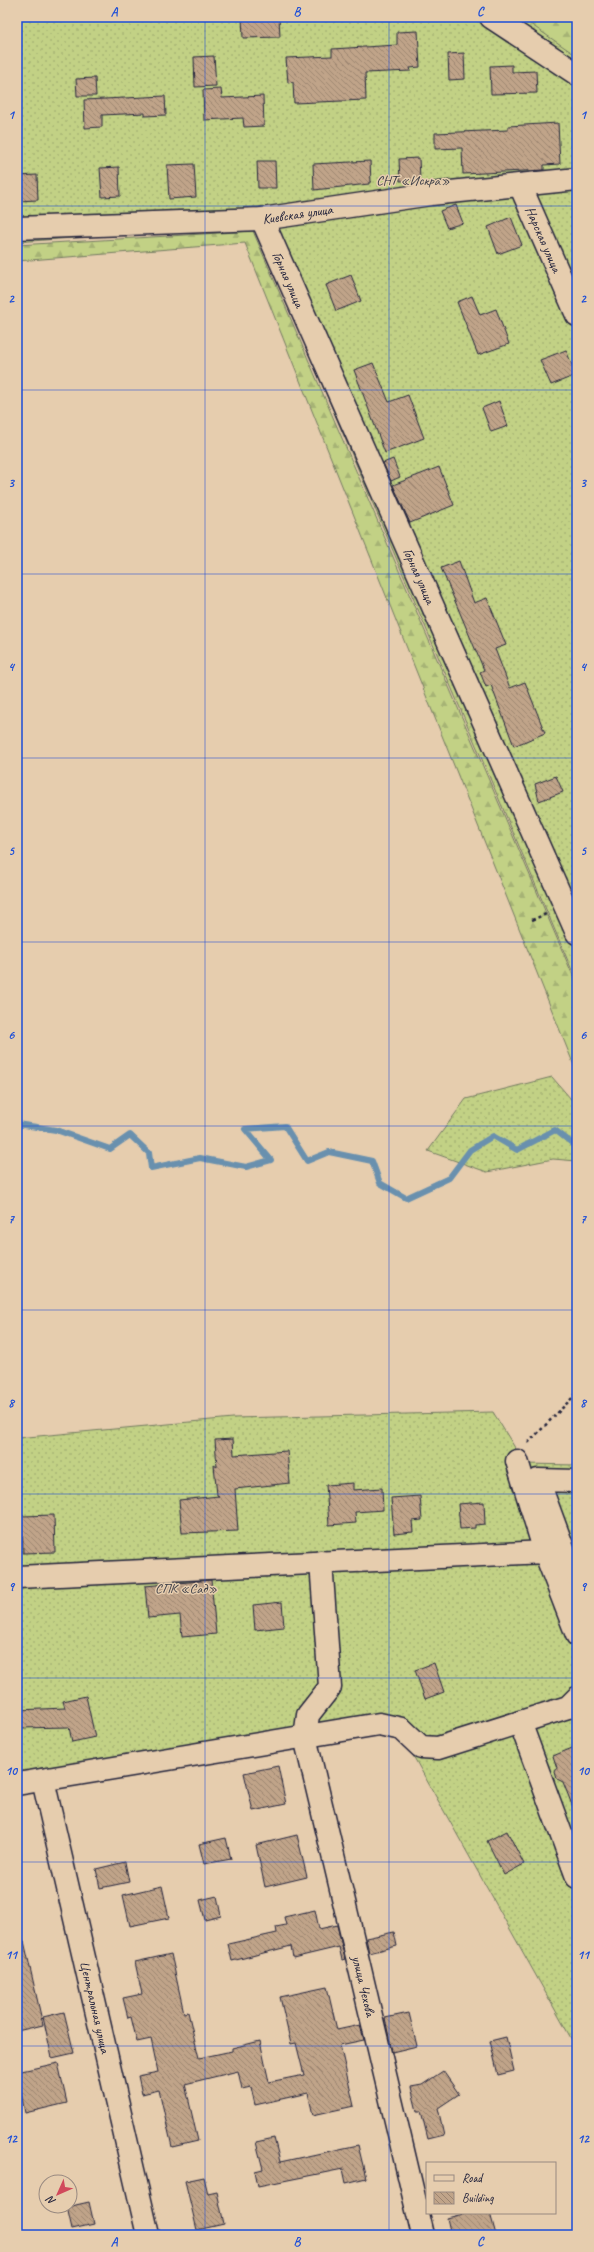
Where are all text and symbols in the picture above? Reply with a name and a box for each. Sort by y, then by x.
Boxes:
text: A [111,4,119,20]
text: B [294,4,302,20]
text: C [477,4,485,20]
text: 1 [8,107,16,123]
text: 1 [580,107,588,123]
park label: СНТ «Искра» [376,172,450,189]
street label: Киевская улица [261,201,335,228]
street label: Нарская улица [521,204,566,276]
street label: Горная улица [268,249,308,311]
text: 2 [8,291,15,307]
text: 2 [580,291,587,307]
text: 3 [8,475,15,491]
text: 3 [580,475,587,491]
street label: Горная улица [399,545,439,608]
text: 4 [8,659,16,675]
text: 4 [580,659,588,675]
text: 5 [8,843,15,859]
text: 5 [580,843,587,859]
text: 6 [8,1027,15,1043]
text: 6 [580,1027,587,1043]
text: 7 [8,1211,15,1227]
text: 7 [580,1211,587,1227]
text: 8 [8,1395,16,1411]
text: 8 [580,1395,588,1411]
text: 9 [8,1579,15,1595]
text: 9 [580,1579,587,1595]
park label: СПК «Сад» [155,1580,217,1597]
text: 10 [5,1763,18,1779]
text: 10 [577,1763,590,1779]
text: 11 [5,1947,19,1963]
text: 11 [577,1947,591,1963]
street label: улица Чехова [348,1953,379,2019]
street label: Центральная улица [76,1959,114,2056]
text: 12 [5,2131,18,2147]
text: 12 [577,2131,590,2147]
legend [426,2162,556,2214]
text: Road [462,2170,484,2186]
north arrow [38,2174,78,2214]
text: Building [462,2190,494,2206]
text: N [42,2192,58,2208]
text: A [111,2234,119,2250]
text: B [294,2234,302,2250]
text: C [477,2234,485,2250]

